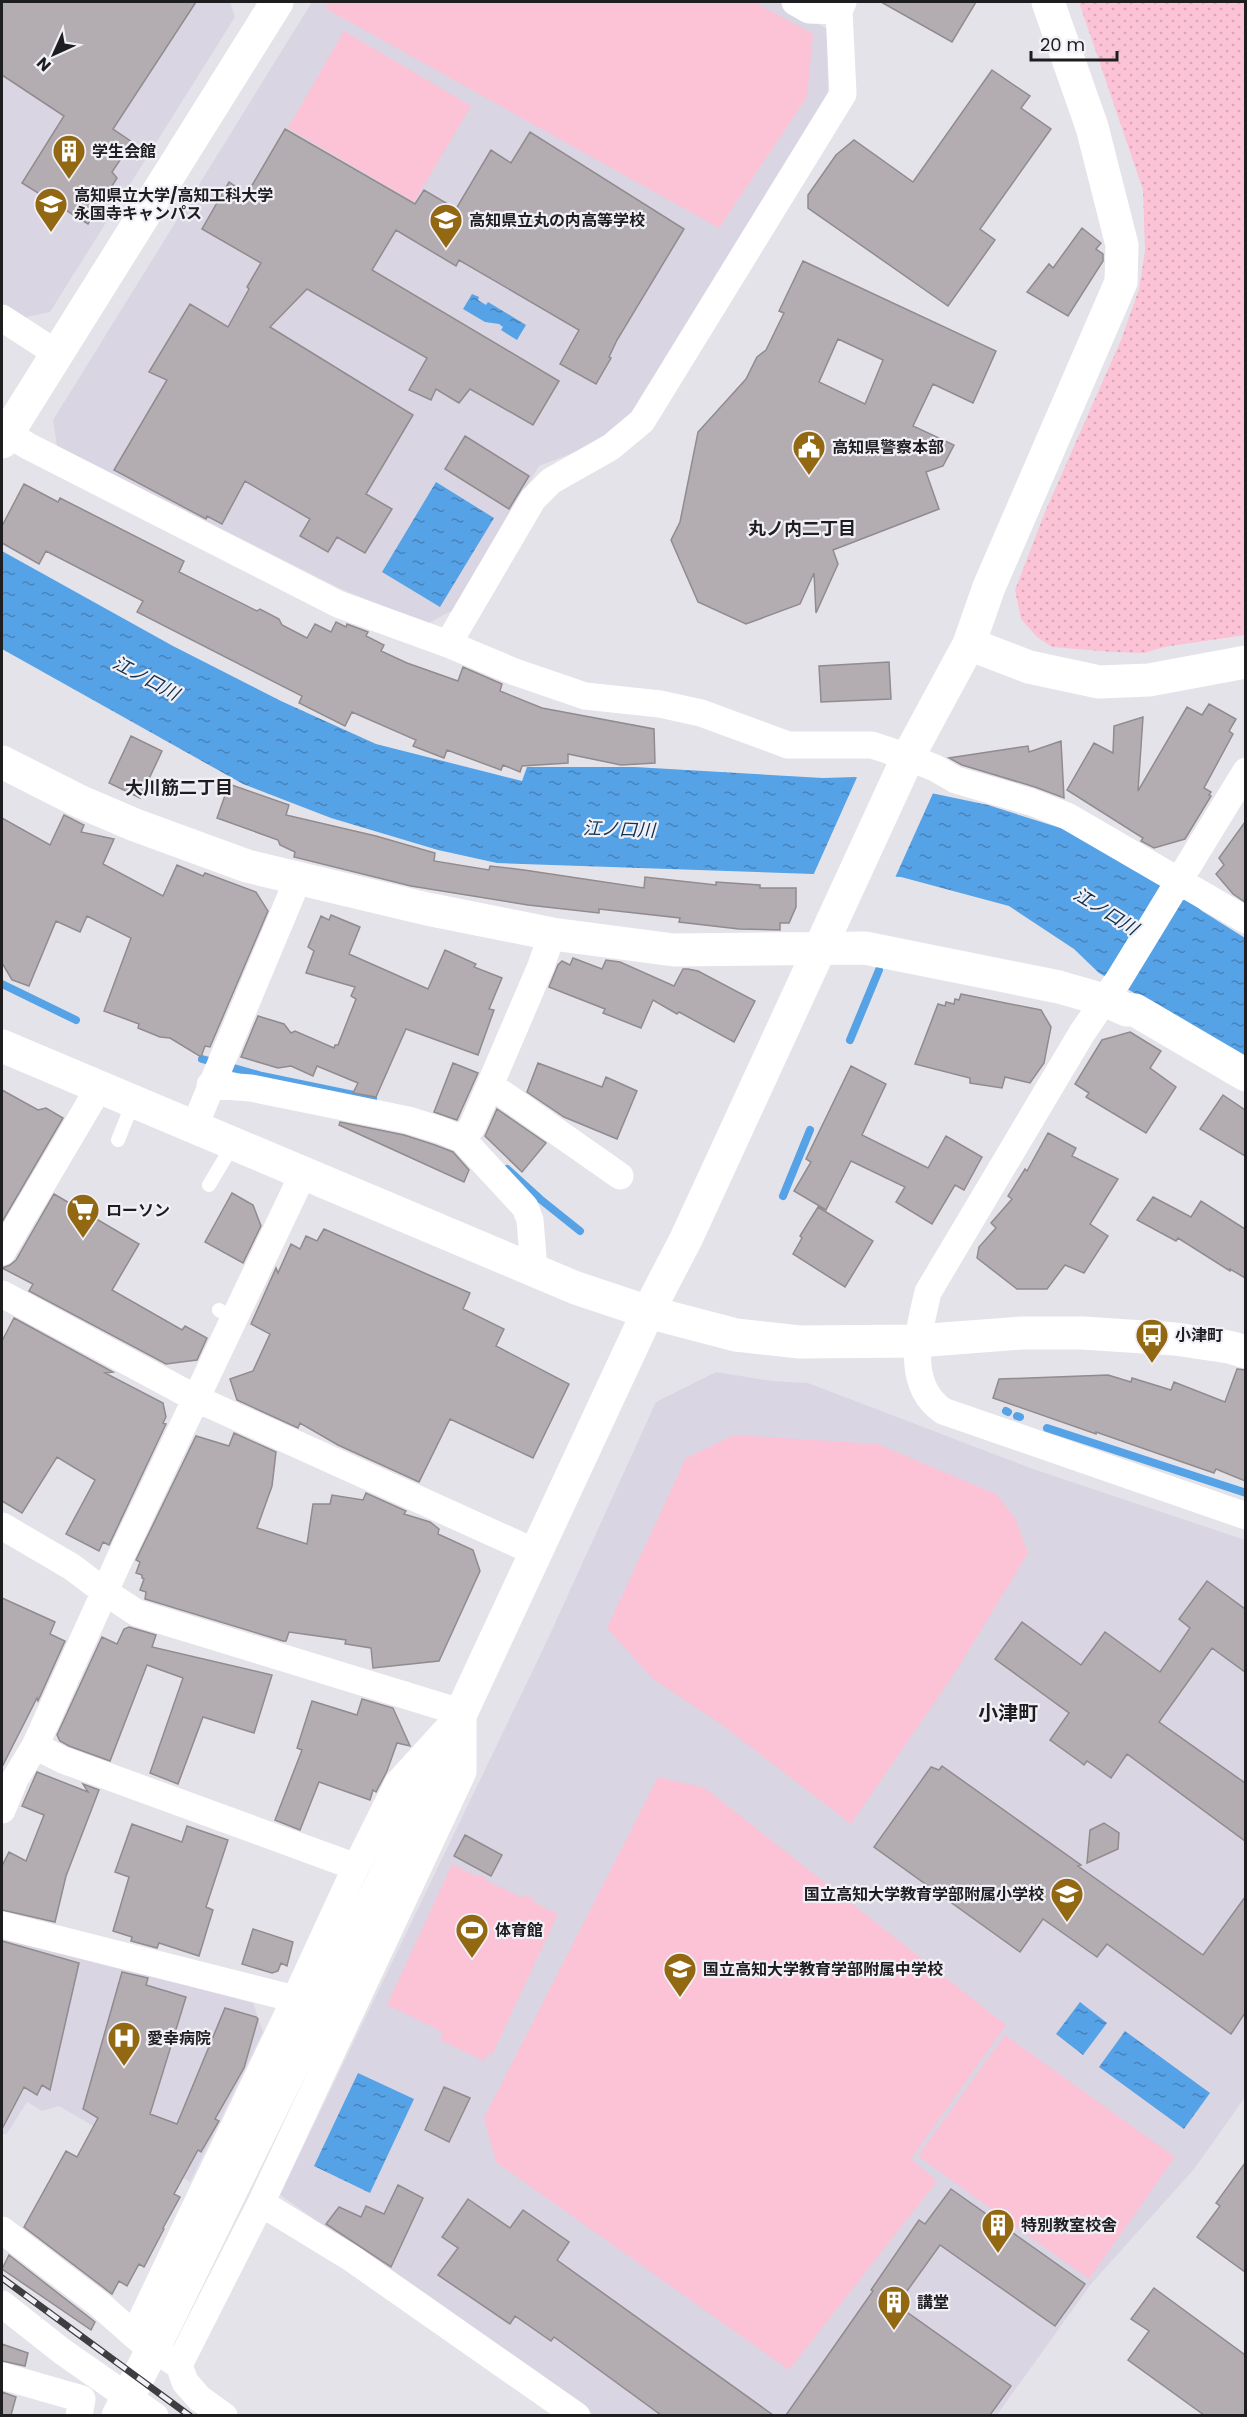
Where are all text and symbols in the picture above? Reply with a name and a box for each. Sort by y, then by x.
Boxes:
north arrow [24,24,84,84]
scale bar [1031,24,1116,62]
text: 20 m [1040,32,1085,57]
text: N [31,52,56,77]
building icon: 学生会館 [51,133,87,180]
place label: 学生会館 [92,140,156,163]
place label: 高知県立大学/高知工科大学 永国寺キャンパス [74,184,273,225]
school or university icon: 高知県立大学/高知工科大学 永国寺キャンパス [33,186,69,233]
school or university icon: 高知県立丸の内高等学校 [428,202,464,249]
place label: 高知県立丸の内高等学校 [469,209,645,232]
public building icon: 高知県警察本部 [791,429,827,476]
place label: 高知県警察本部 [832,436,944,459]
district label: 丸ノ内二丁目 [748,516,856,541]
water label: 江ノ口川 [108,650,185,707]
district label: 大川筋二丁目 [125,775,233,800]
water label: 江ノ口川 [583,815,657,843]
water label: 江ノ口川 [1069,881,1145,942]
supermarket icon: ローソン [65,1192,101,1239]
place label: ローソン [106,1199,170,1222]
bus stop icon: 小津町 [1134,1317,1170,1364]
place label: 小津町 [1175,1324,1223,1347]
district label: 小津町 [978,1699,1038,1727]
school or university icon: 国立高知大学教育学部附属小学校 [1049,1876,1085,1923]
place label: 国立高知大学教育学部附属小学校 [804,1883,1044,1906]
sports icon: 体育館 [454,1912,490,1959]
place label: 体育館 [495,1919,543,1942]
school or university icon: 国立高知大学教育学部附属中学校 [662,1951,698,1998]
place label: 国立高知大学教育学部附属中学校 [703,1958,943,1981]
hospital icon: 愛幸病院 [106,2020,142,2067]
place label: 愛幸病院 [147,2027,211,2050]
building icon: 特別教室校舎 [980,2207,1016,2254]
place label: 特別教室校舎 [1021,2214,1117,2237]
building icon: 講堂 [876,2284,912,2331]
place label: 講堂 [917,2291,949,2314]

